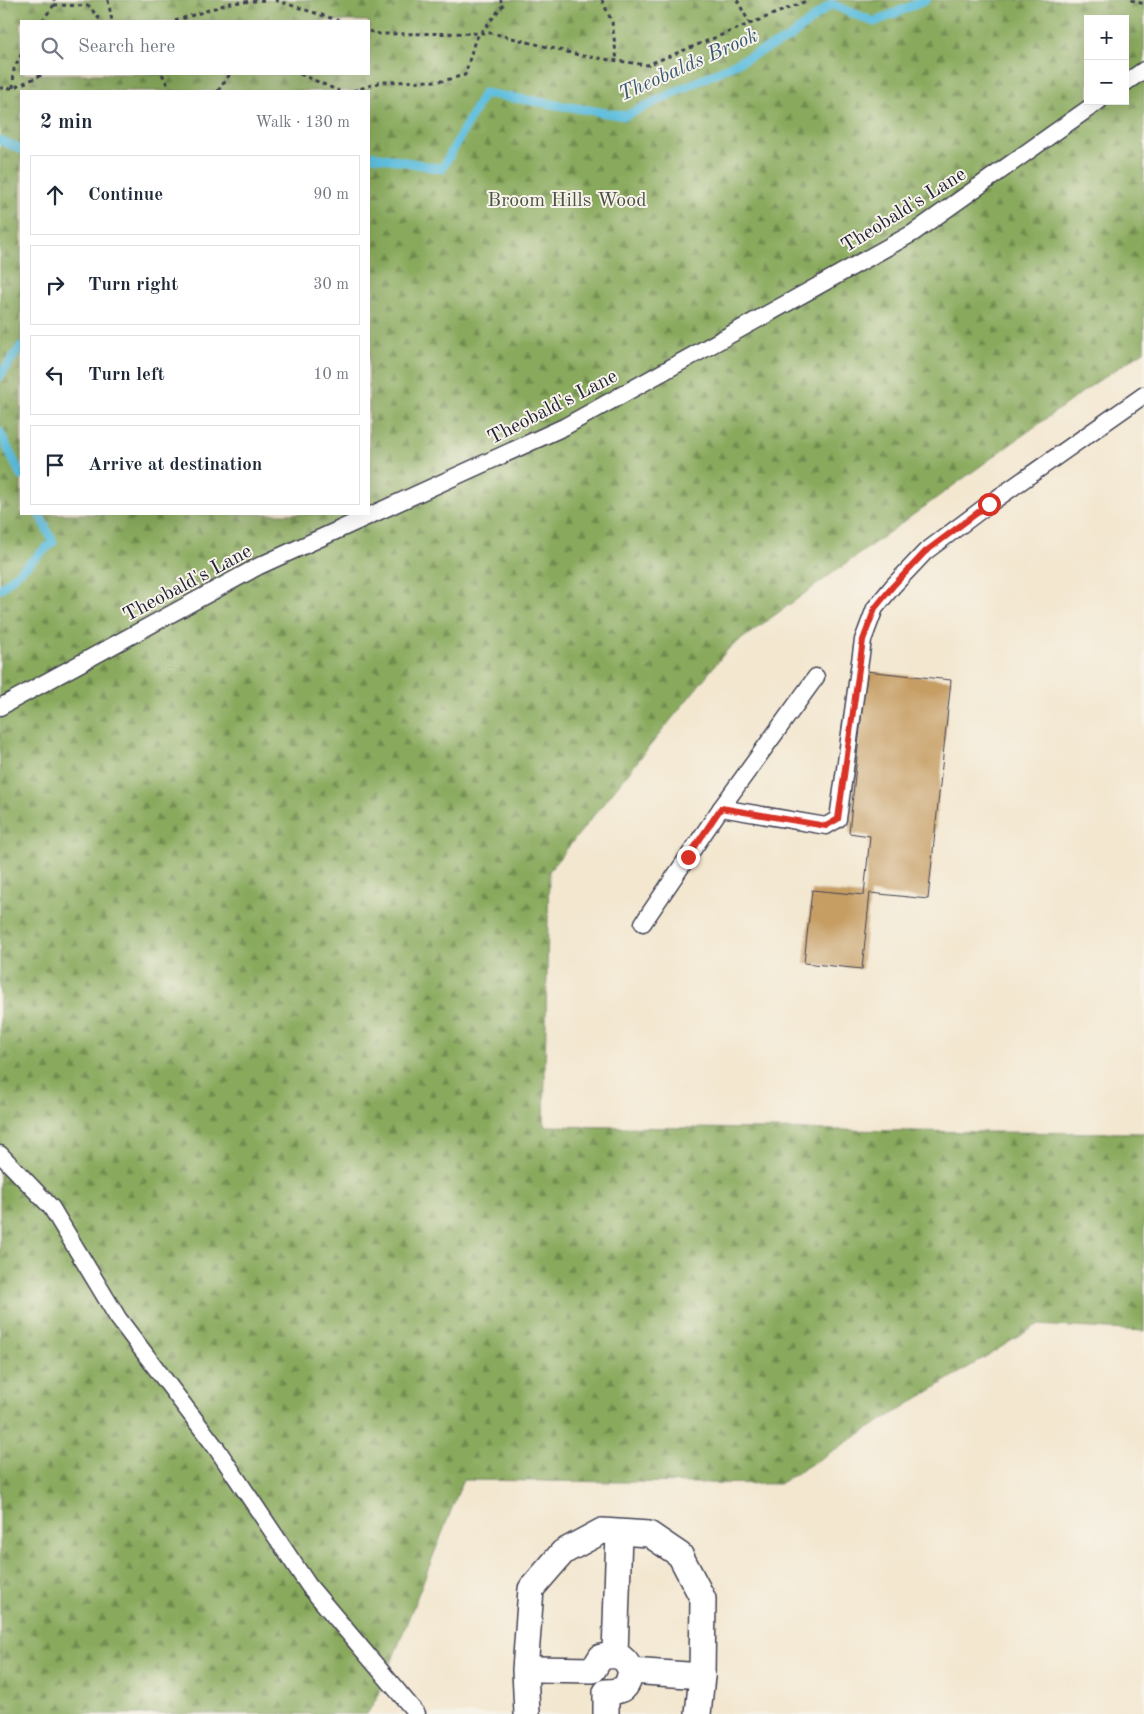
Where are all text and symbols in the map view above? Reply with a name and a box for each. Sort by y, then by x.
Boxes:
map controls [1084,15,1129,105]
button: + [1084,15,1129,60]
search box [20,20,370,75]
water label: Theobalds Brook [616,25,761,105]
icon: search [38,34,66,62]
text: Search here [78,38,175,57]
button: − [1084,60,1129,105]
text: 2 min [40,112,93,133]
text: Walk · 130 m [255,115,350,131]
street label: Theobald's Lane [838,164,970,257]
icon: ahead [41,181,69,209]
text: Continue [88,186,163,205]
text: 90 m [313,187,349,203]
park label: Broom Hills Wood [487,191,647,211]
icon: right [41,271,69,299]
text: Turn right [88,276,178,295]
text: 30 m [313,277,349,293]
icon: left [41,361,69,389]
text: Turn left [88,366,165,385]
text: 10 m [313,367,349,383]
street label: Theobald's Lane [485,367,621,449]
icon: arrive [41,451,69,479]
text: Arrive at destination [88,456,262,475]
route start [978,493,1001,516]
street label: Theobald's Lane [120,541,256,626]
route end [677,846,700,869]

